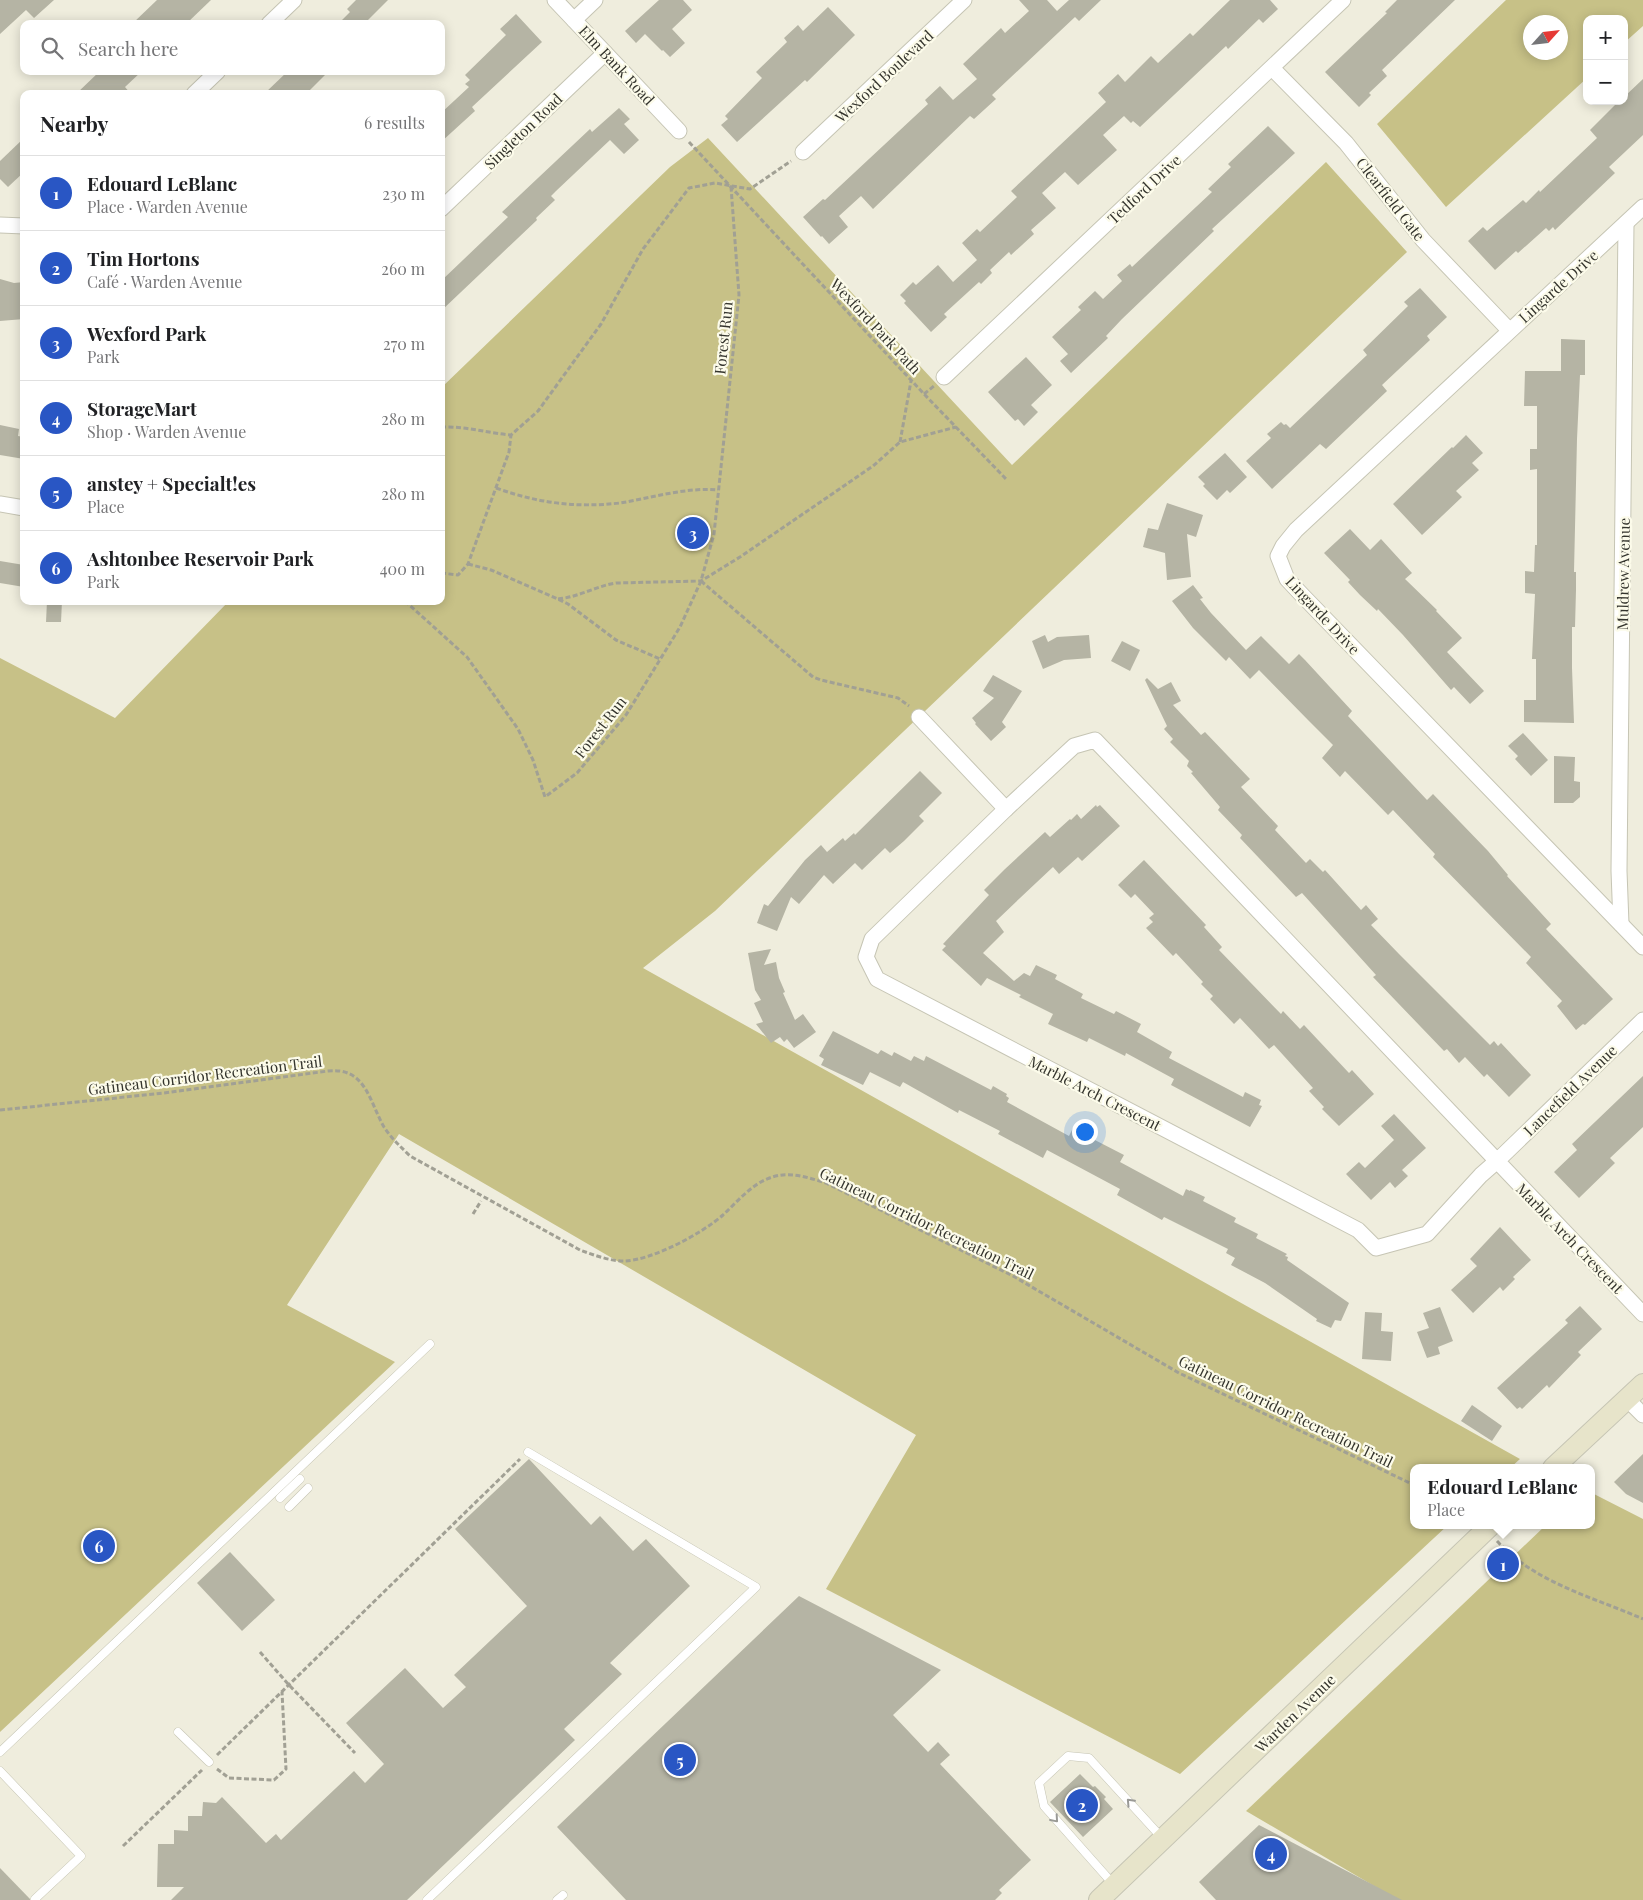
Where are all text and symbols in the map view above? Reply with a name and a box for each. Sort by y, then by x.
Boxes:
north arrow [1523,15,1568,60]
map controls [1583,15,1628,105]
button: + [1583,15,1628,60]
search box [20,20,445,75]
street label: Elm Bank Road [575,21,659,109]
street label: Wexford Boulevard [830,25,938,127]
icon: search [38,34,66,62]
text: Search here [78,35,178,61]
button: − [1583,60,1628,105]
street label: Singleton Road [480,88,567,173]
text: Nearby [40,109,109,137]
text: 6 results [364,112,425,133]
street label: Tedford Drive [1103,150,1185,228]
street label: Clearfield Gate [1352,153,1430,245]
text: Edouard LeBlanc [87,170,237,196]
text: 1 [53,183,59,204]
text: 230 m [382,183,425,204]
text: Place · Warden Avenue [87,196,248,217]
text: Tim Hortons [87,245,200,271]
street label: Lingarde Drive [1514,245,1602,327]
text: 2 [52,258,60,279]
text: 260 m [381,258,425,279]
text: Café · Warden Avenue [87,271,242,292]
street label: Wexford Park Path [826,273,926,378]
street label: Forest Run [709,300,737,375]
text: Wexford Park [87,320,206,346]
text: 3 [52,333,60,354]
text: 270 m [383,333,425,354]
text: Park [87,346,120,367]
text: StorageMart [87,395,197,421]
text: 4 [52,408,60,429]
text: 280 m [381,408,425,429]
text: Shop · Warden Avenue [87,421,246,442]
text: anstey + Specialt!es [87,470,256,496]
text: 5 [52,483,60,504]
text: 280 m [381,483,425,504]
text: Place [87,496,125,517]
pin: 3 [677,514,709,552]
street label: Muldrew Avenue [1612,518,1634,630]
text: Ashtonbee Reservoir Park [87,545,314,571]
text: 6 [52,558,60,579]
text: 400 m [380,558,425,579]
text: Park [87,571,120,592]
street label: Lingarde Drive [1281,571,1365,659]
street label: Forest Run [570,692,630,762]
street label: Lancefield Avenue [1519,1040,1621,1140]
street label: Gatineau Corridor Recreation Trail [87,1051,323,1099]
street label: Marble Arch Crescent [1025,1051,1165,1135]
your location [1072,1119,1098,1145]
street label: Gatineau Corridor Recreation Trail [817,1162,1037,1284]
street label: Marble Arch Crescent [1512,1179,1628,1298]
street label: Gatineau Corridor Recreation Trail [1176,1350,1396,1472]
popup [1410,1464,1595,1529]
text: Edouard LeBlanc [1427,1473,1578,1499]
text: Place [1427,1499,1465,1520]
pin: 6 [83,1527,115,1565]
pin: 1 [1487,1545,1519,1583]
street label: Warden Avenue [1250,1669,1340,1757]
pin: 5 [664,1741,696,1779]
pin: 2 [1066,1786,1098,1824]
one-way arrow [1127,1799,1136,1808]
one-way arrow [1049,1813,1058,1822]
pin: 4 [1255,1835,1287,1873]

